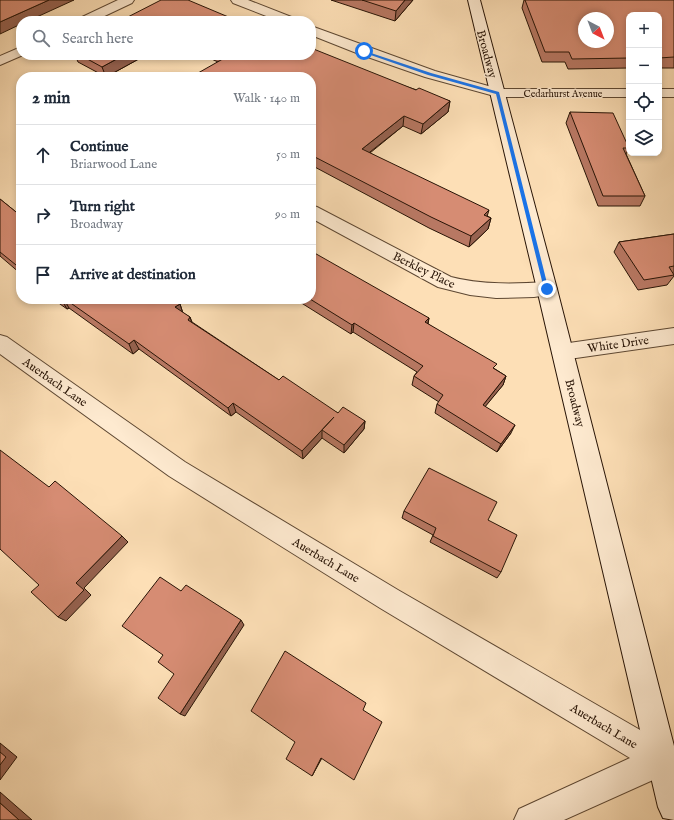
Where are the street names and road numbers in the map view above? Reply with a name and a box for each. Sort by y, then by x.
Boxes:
street label: Broadway [473,28,500,80]
street label: Cedarhurst Avenue [524,88,603,101]
street label: Berkley Place [390,249,458,292]
street label: White Drive [586,333,650,356]
street label: Auerbach Lane [19,354,90,411]
street label: Broadway [561,377,588,429]
street label: Auerbach Lane [289,534,362,587]
street label: Auerbach Lane [567,700,640,753]

